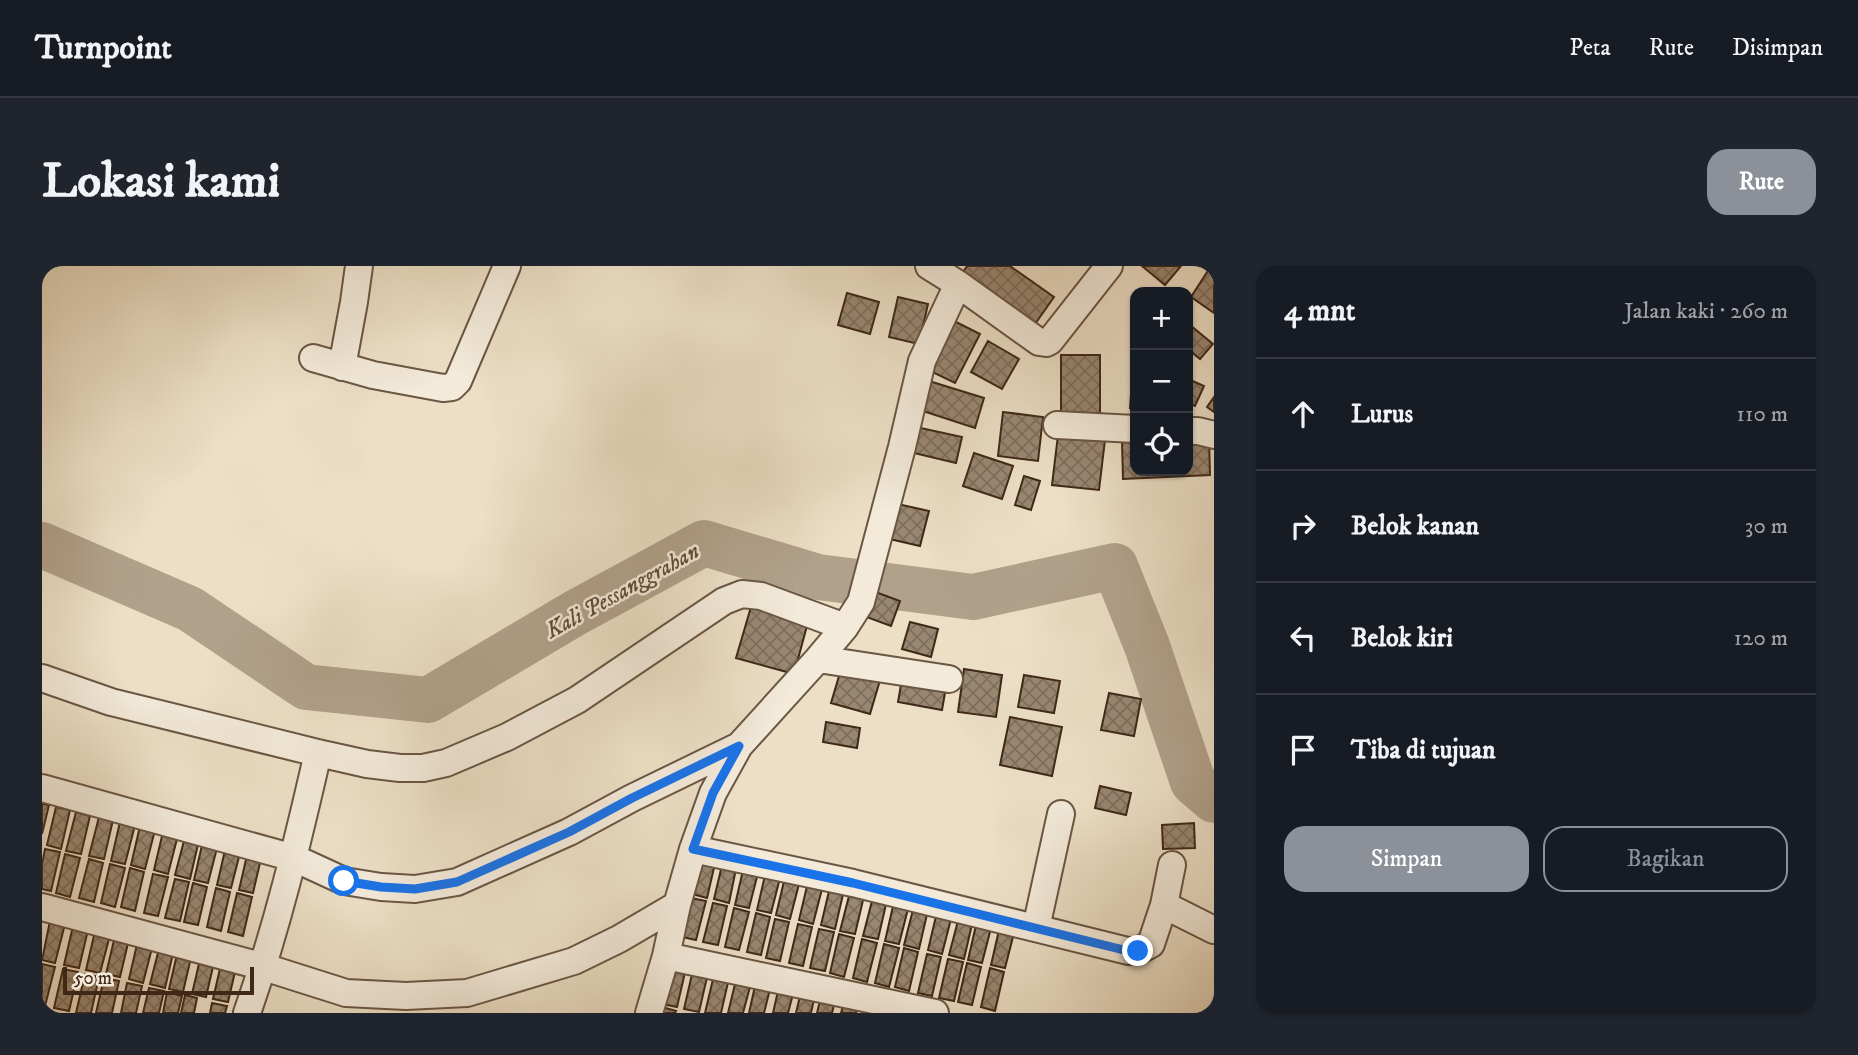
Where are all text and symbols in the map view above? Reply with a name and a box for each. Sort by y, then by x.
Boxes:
text: Turnpoint [35,28,172,69]
text: Peta [1569,33,1611,63]
text: Rute [1649,33,1694,63]
text: Disimpan [1732,33,1823,63]
button: Rute [1707,149,1816,215]
text: Lokasi kami [42,151,280,213]
map controls [1130,287,1193,476]
button: + [1130,287,1193,350]
text: 4 mnt [1284,293,1355,330]
text: Jalan kaki · 260 m [1624,297,1788,326]
button: − [1130,350,1193,413]
icon: ahead [1284,395,1322,433]
text: Lurus [1351,398,1413,431]
text: 110 m [1737,400,1788,429]
button: locate [1130,413,1193,476]
icon: right [1284,507,1322,545]
text: Belok kanan [1351,510,1479,543]
text: 30 m [1745,512,1788,541]
water label: Kali Pessanggrahan [540,537,705,646]
icon: left [1284,619,1322,657]
text: Belok kiri [1351,622,1453,655]
text: 120 m [1734,624,1788,653]
icon: arrive [1284,731,1322,769]
text: Tiba di tujuan [1351,734,1496,767]
button: Simpan [1284,826,1529,892]
button: Bagikan [1543,826,1788,892]
route start [328,865,359,896]
route end [1122,935,1153,966]
scale bar [63,964,254,996]
text: 50 m [74,967,112,990]

